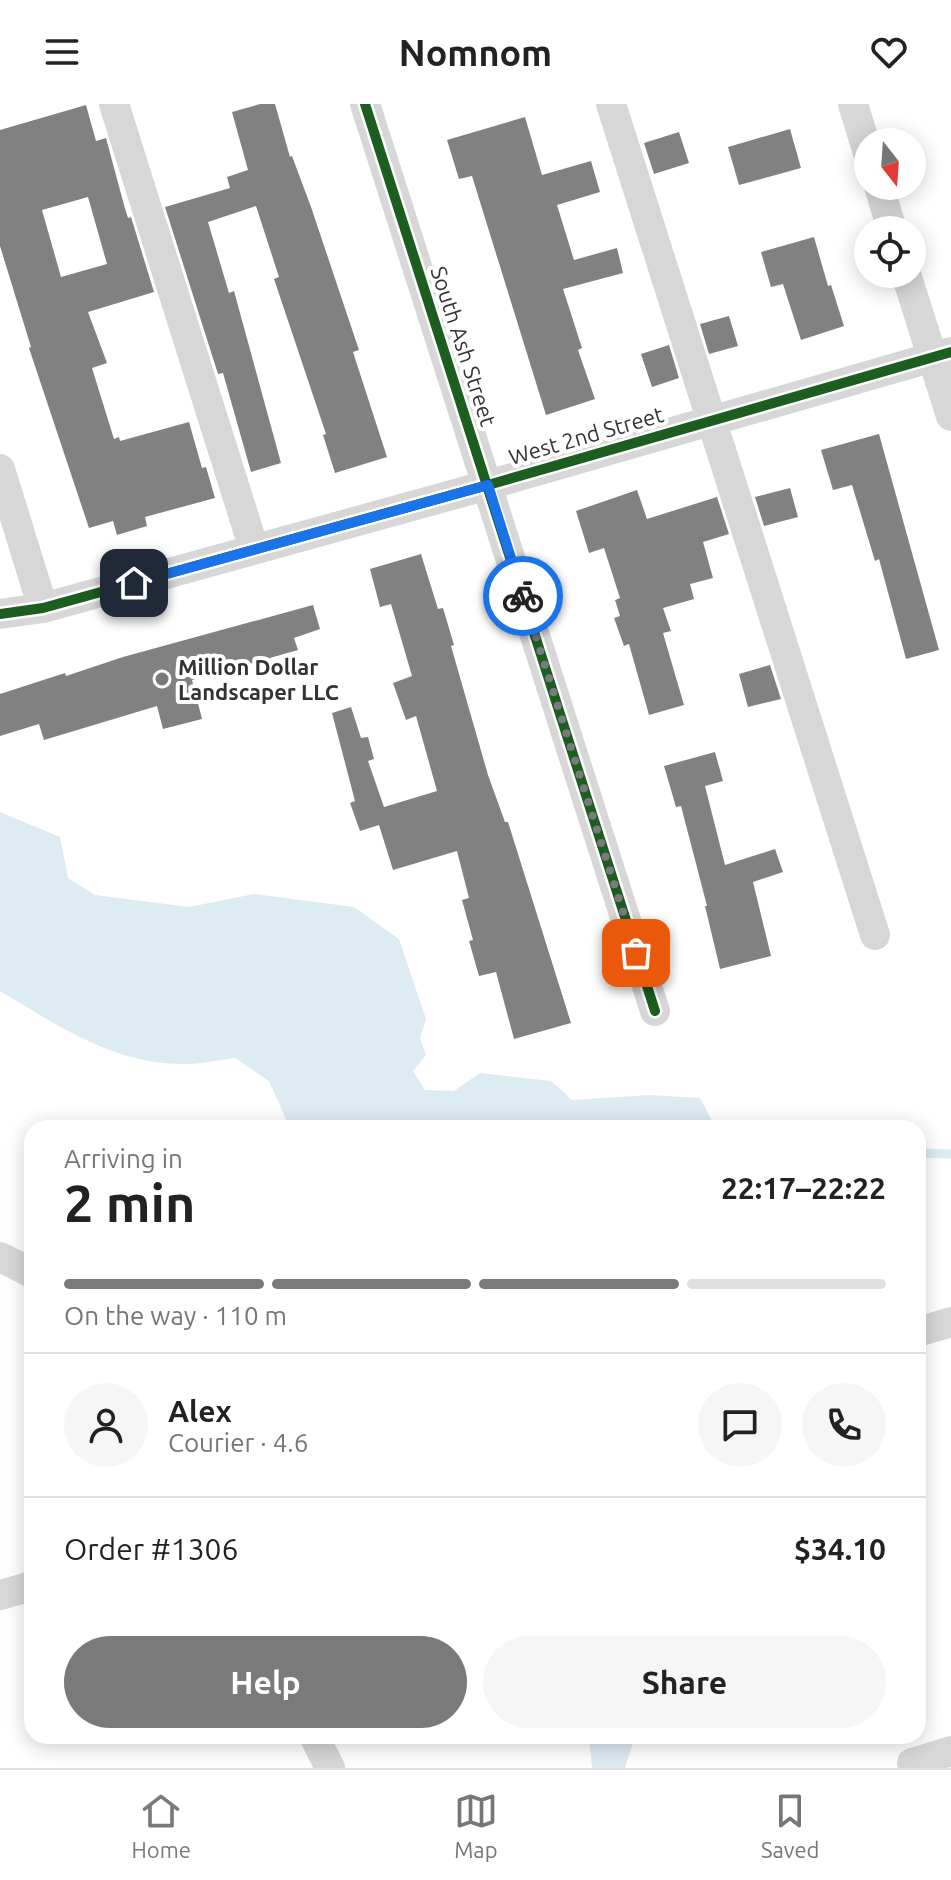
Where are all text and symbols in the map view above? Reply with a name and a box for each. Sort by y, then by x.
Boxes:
icon: menu [40,30,84,74]
icon: heart [867,30,911,74]
text: Nomnom [399,32,552,73]
north arrow [854,128,926,200]
map controls [854,128,926,288]
button: locate [854,216,926,288]
street label: South Ash Street [426,263,502,429]
street label: West 2nd Street [506,401,667,469]
pin [100,549,168,617]
courier [483,556,563,636]
icon: home [112,561,156,605]
icon: bike [501,574,545,618]
place label: Million Dollar Landscaper LLC [178,654,339,704]
marker: Million Dollar Landscaper LLC [153,670,171,688]
pin [602,919,670,987]
icon: bag [614,931,658,975]
text: Arriving in [64,1144,183,1173]
text: 22:17–22:22 [721,1171,886,1205]
text: 2 min [64,1174,195,1232]
text: On the way · 110 m [64,1301,287,1330]
button: person [64,1383,148,1467]
button: chat [698,1383,782,1467]
button: phone [802,1383,886,1467]
text: Alex [168,1394,232,1428]
text: Courier · 4.6 [168,1428,308,1457]
text: Order #1306 [64,1532,238,1566]
text: $34.10 [794,1532,886,1566]
button: Help [64,1636,467,1728]
button: Share [483,1636,886,1728]
tab: Home [132,1789,191,1862]
tab: Map [454,1789,498,1862]
tab: Saved [761,1789,819,1862]

